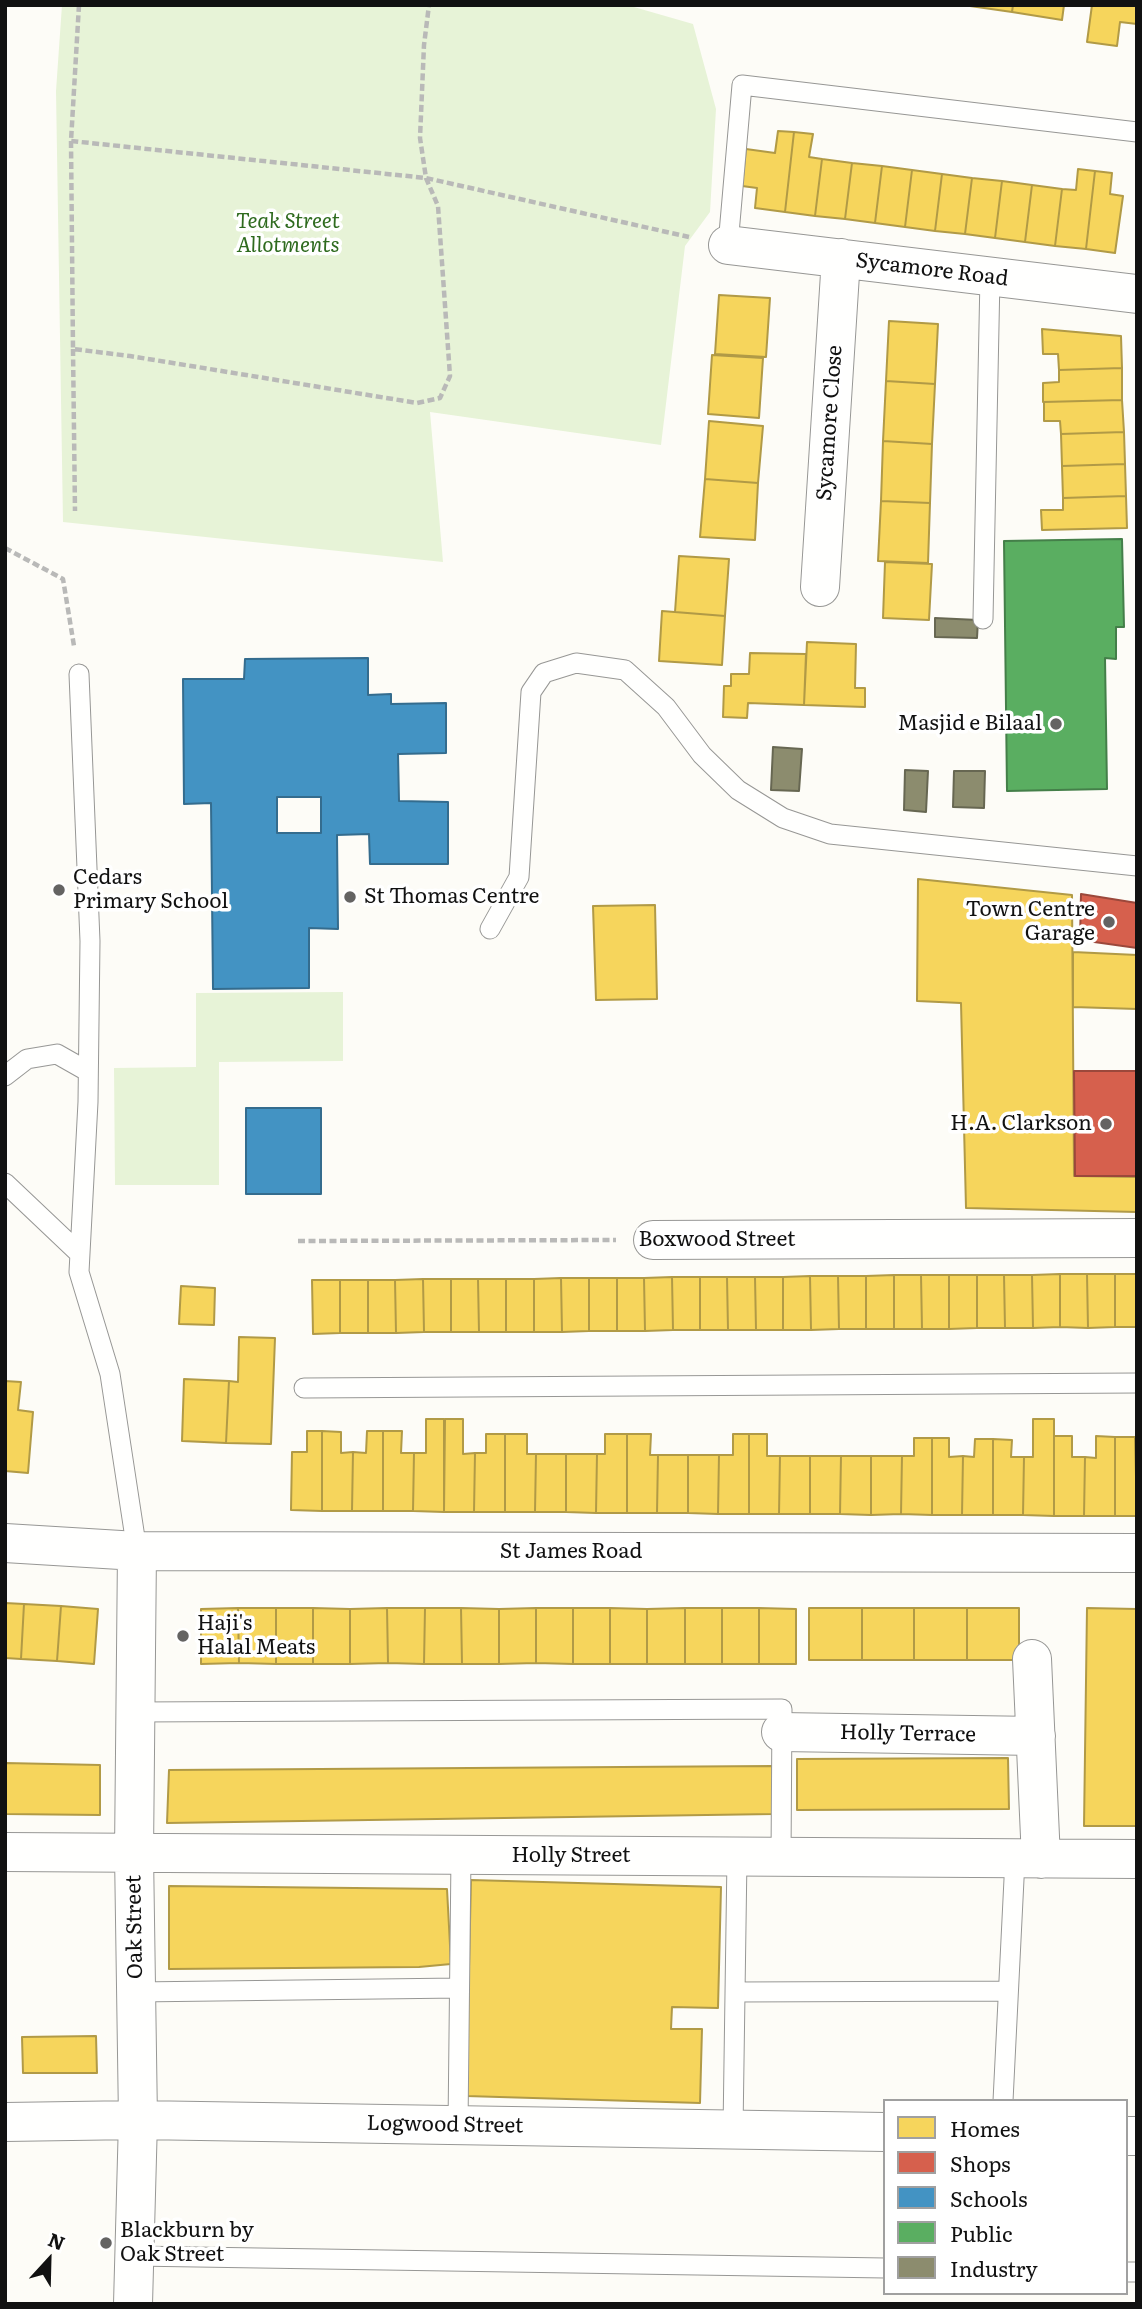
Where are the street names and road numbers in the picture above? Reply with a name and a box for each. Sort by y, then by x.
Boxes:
street label: Sycamore Road [854,248,1010,292]
street label: Sycamore Close [812,344,848,502]
street label: Boxwood Street [638,1227,796,1253]
street label: St James Road [500,1539,642,1565]
street label: Holly Terrace [840,1720,976,1748]
street label: Holly Street [511,1843,631,1869]
street label: Oak Street [121,1875,149,1979]
street label: Logwood Street [366,2111,524,2139]

